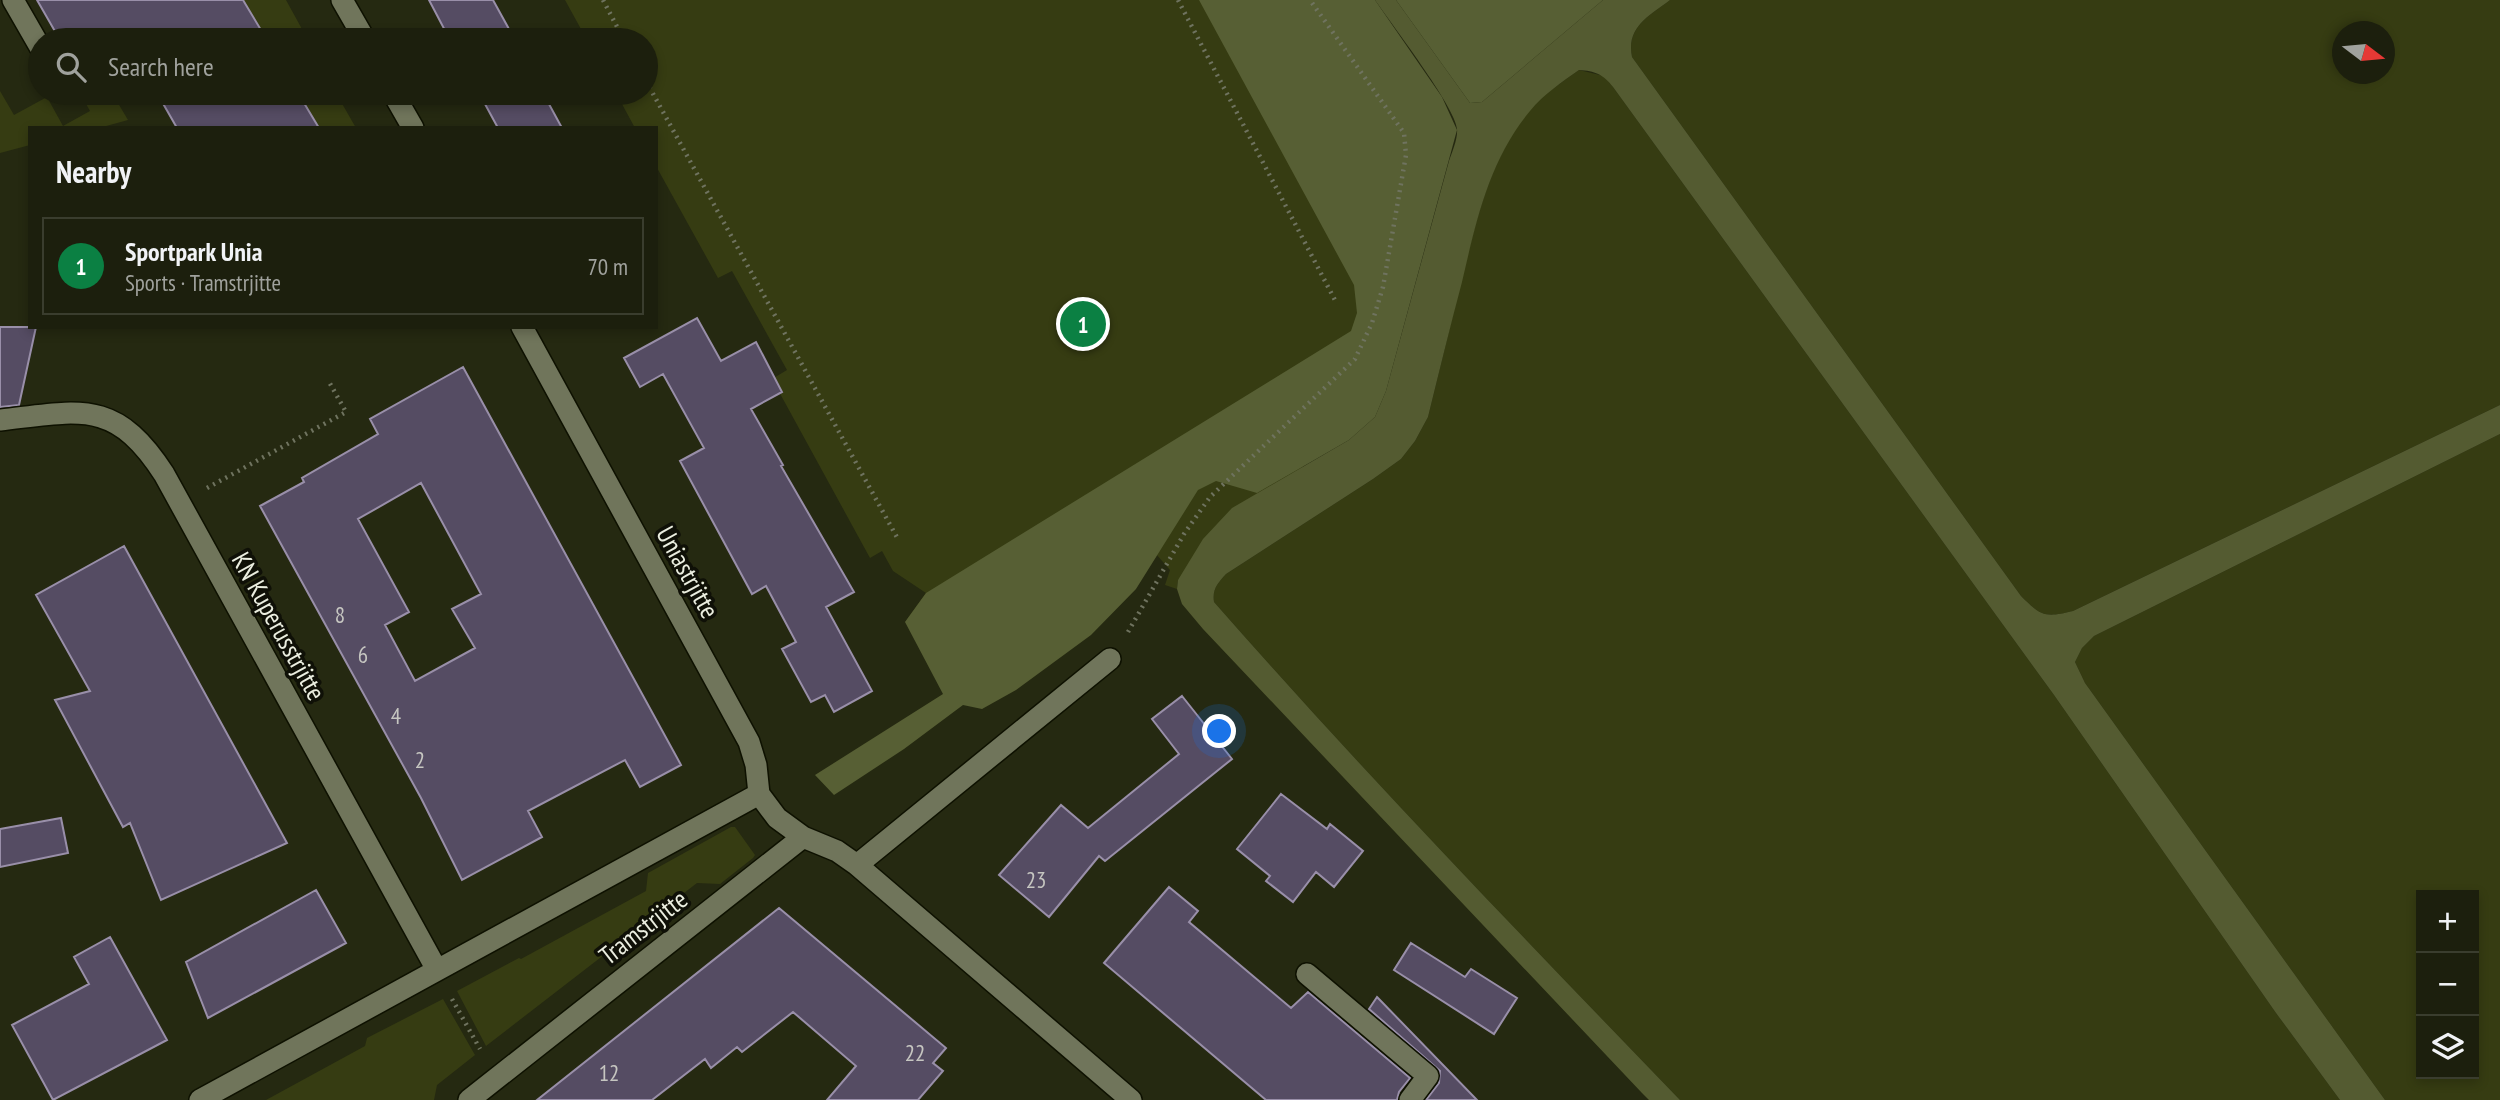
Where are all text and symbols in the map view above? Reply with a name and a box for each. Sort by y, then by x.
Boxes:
north arrow [2332,21,2395,84]
search box [28,28,658,105]
icon: search [52,48,90,86]
text: Search here [108,50,214,83]
text: Nearby [56,152,131,191]
text: Sportpark Unia [125,235,262,268]
text: 1 [76,252,87,281]
text: 70 m [587,252,628,281]
text: Sports · Tramstrjitte [125,268,281,297]
pin: 1 [1060,298,1106,350]
street label: Uniastrjitte [649,520,727,624]
street label: KN Kuperusstrjitte [225,546,333,706]
house number: 8 [335,600,345,629]
house number: 6 [358,640,368,669]
house number: 4 [391,701,401,730]
your location [1202,714,1236,748]
house number: 2 [415,745,425,774]
house number: 23 [1026,865,1046,894]
street label: Tramstrjitte [592,882,694,972]
map controls [2416,890,2479,1079]
button: + [2416,890,2479,953]
button: − [2416,953,2479,1016]
button: layers [2416,1016,2479,1079]
house number: 22 [905,1038,925,1067]
house number: 12 [599,1058,619,1087]

